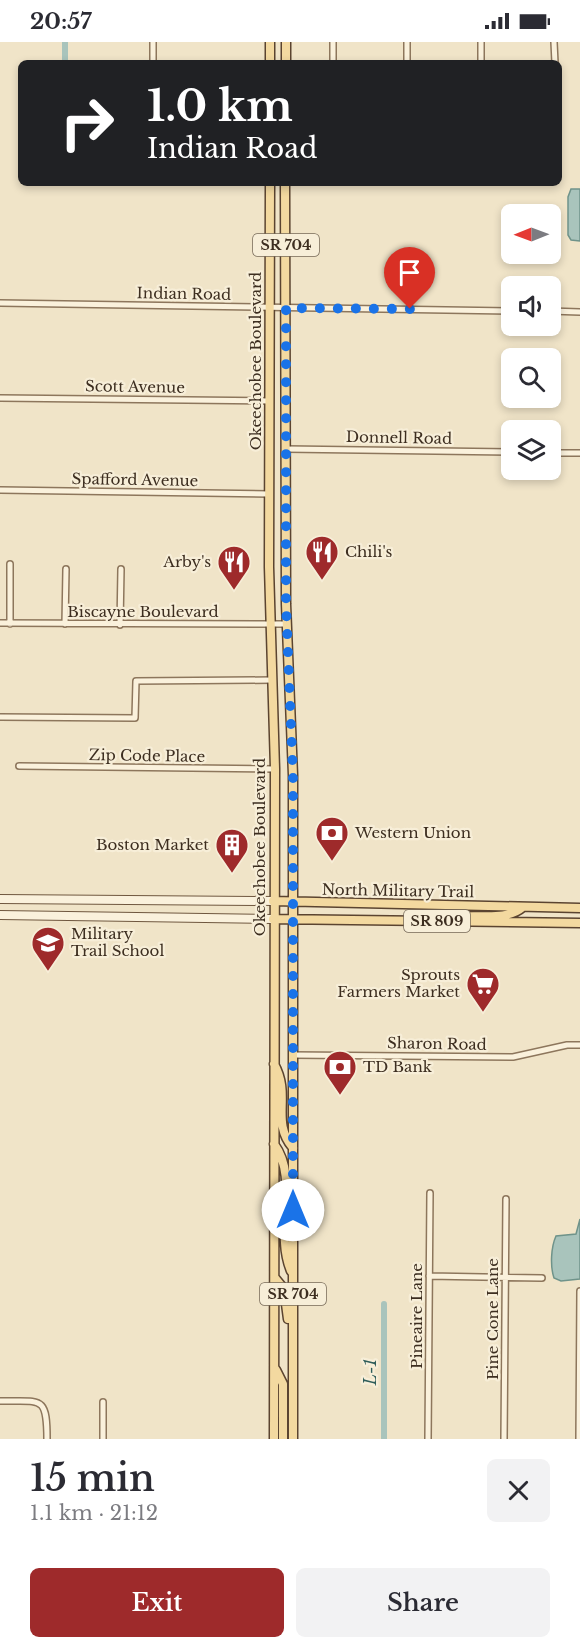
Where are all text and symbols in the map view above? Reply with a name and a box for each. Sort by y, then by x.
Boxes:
text: 20:57 [30,8,92,35]
text: 1.0 km [147,80,293,132]
icon: right [48,84,126,162]
text: Indian Road [147,132,317,165]
north arrow [501,204,561,264]
map controls [501,204,561,480]
road number: SR 704 [253,234,319,256]
pin [384,247,435,309]
icon: arrive [393,256,426,289]
street label: Okeechobee Boulevard [246,272,265,450]
button: sound [501,276,561,336]
street label: Indian Road [137,283,232,304]
button: search [501,348,561,408]
street label: Scott Avenue [85,376,185,397]
button: layers [501,420,561,480]
street label: Donnell Road [346,427,452,448]
street label: Spafford Avenue [72,469,198,490]
restaurant icon: Chili's [304,534,340,581]
place label: Chili's [345,542,392,561]
restaurant icon: Arby's [216,544,252,591]
place label: Arby's [162,552,211,571]
street label: Biscayne Boulevard [67,602,219,621]
street label: Zip Code Place [89,745,205,766]
street label: Okeechobee Boulevard [250,758,269,936]
bank icon: Western Union [314,815,350,862]
place label: Western Union [354,823,471,842]
building icon: Boston Market [214,827,250,874]
place label: Boston Market [96,835,209,854]
street label: North Military Trail [322,880,474,901]
road number: SR 809 [404,910,470,932]
place label: Military Trail School [71,924,164,960]
school or university icon: Military Trail School [30,925,66,972]
place label: Sprouts Farmers Market [337,965,460,1001]
supermarket icon: Sprouts Farmers Market [465,966,501,1013]
street label: Sharon Road [387,1033,487,1054]
bank icon: TD Bank [322,1049,358,1096]
place label: TD Bank [363,1057,433,1076]
position arrow [261,1178,325,1242]
street label: Pine Cone Lane [483,1258,502,1380]
street label: Pineaire Lane [407,1263,426,1369]
road number: SR 704 [260,1283,326,1305]
water label: L-1 [360,1359,380,1386]
text: 15 min [30,1456,155,1501]
button: close [487,1459,550,1522]
text: 1.1 km · 21:12 [30,1501,158,1525]
button: Exit [30,1568,284,1637]
button: Share [296,1568,550,1637]

